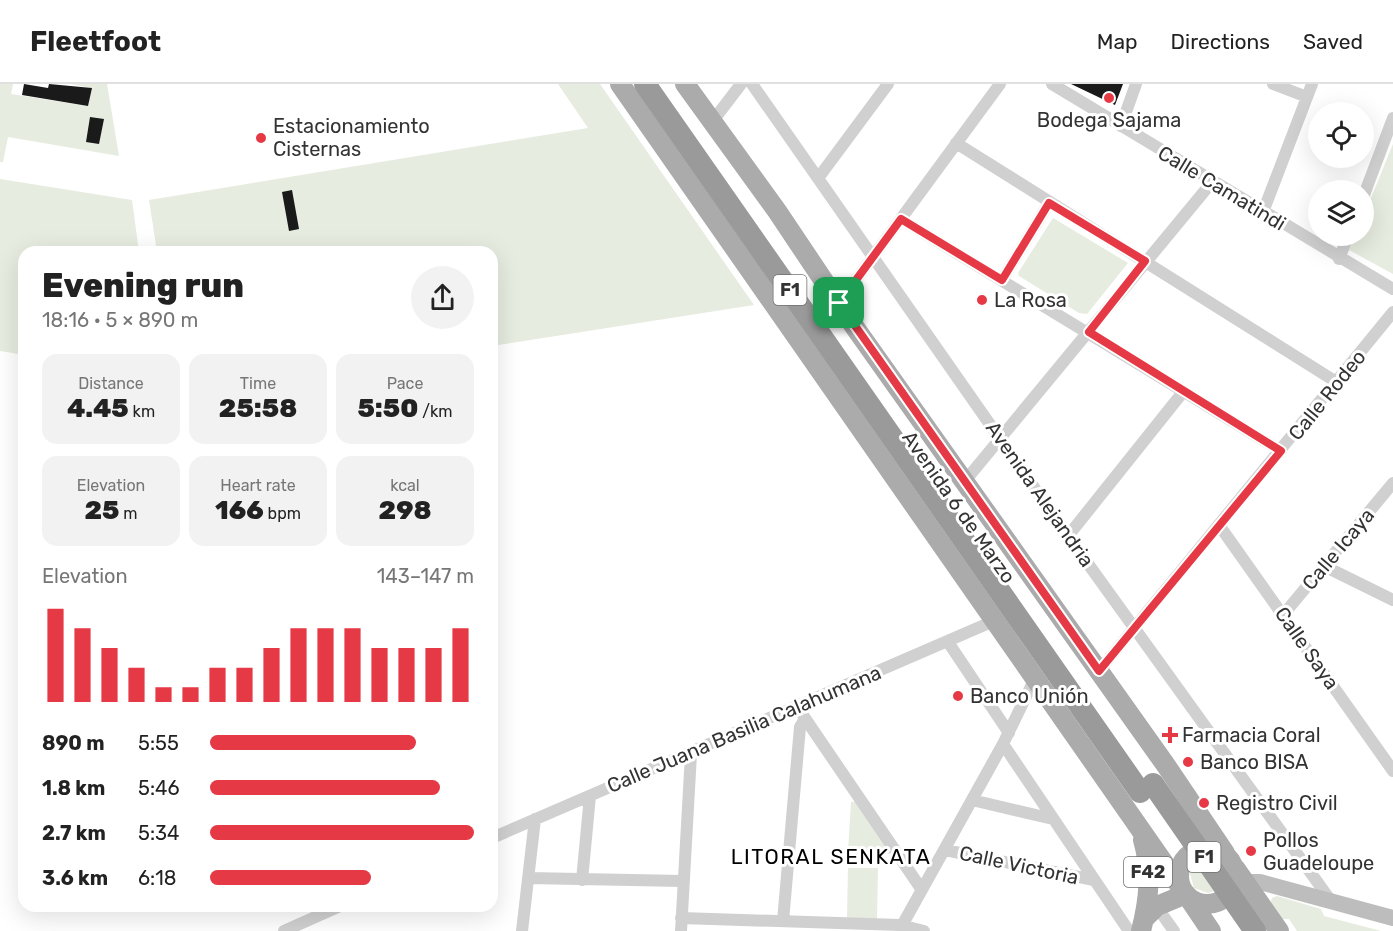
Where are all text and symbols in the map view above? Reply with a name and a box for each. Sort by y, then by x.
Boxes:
text: Fleetfoot [30,25,161,58]
text: Map [1097,29,1138,54]
text: Directions [1171,29,1270,54]
text: Saved [1303,29,1363,54]
marker: Bodega Sajama [1102,91,1116,105]
map controls [1308,102,1374,246]
button: locate [1308,102,1374,168]
place label: Bodega Sajama [1037,108,1181,132]
place label: Estacionamiento Cisternas [273,114,430,161]
marker: Estacionamiento Cisternas [254,131,268,145]
street label: Calle Camatindi [1154,140,1290,236]
button: layers [1308,180,1374,246]
text: Evening run [42,266,244,305]
button: share [411,266,474,329]
road number: F1 [774,275,806,305]
pin [813,277,864,328]
icon: arrive [822,286,855,319]
place label: La Rosa [994,288,1067,312]
marker: La Rosa [975,293,989,307]
text: 18:16 · 5 × 890 m [42,308,198,332]
street label: Calle Rodeo [1283,345,1371,445]
text: Distance [78,374,144,393]
text: Time [240,374,276,393]
text: Pace [387,374,423,393]
text: 4.45 [67,393,129,424]
text: 25:58 [219,393,297,424]
text: 5:50 [357,393,418,424]
text: km [129,402,155,421]
text: /km [418,402,453,421]
street label: Avenida Alejandria [981,417,1099,571]
street label: Avenida 6 de Marzo [897,426,1021,588]
text: Elevation [77,476,145,495]
text: Heart rate [220,476,296,495]
text: kcal [390,476,420,495]
text: 25 [84,495,119,526]
text: 166 [215,495,264,526]
text: 298 [379,495,431,526]
street label: Calle Icaya [1297,503,1379,595]
text: m [119,504,138,523]
text: bpm [264,504,301,523]
text: Elevation [42,564,128,588]
text: 143–147 m [377,564,474,588]
street label: Calle Saya [1270,602,1344,694]
street label: Calle Juana Basilia Calahumana [603,660,885,798]
place label: Banco Unión [970,684,1089,708]
marker: Banco Unión [951,689,965,703]
place label: Farmacia Coral [1182,723,1321,747]
marker: Farmacia Coral [1163,728,1177,742]
text: 890 m [42,731,105,755]
text: 5:55 [138,731,179,755]
place label: Banco BISA [1200,750,1308,774]
marker: Banco BISA [1181,755,1195,769]
text: 1.8 km [42,776,105,800]
text: 5:46 [138,776,179,800]
place label: Registro Civil [1216,791,1338,815]
marker: Registro Civil [1197,796,1211,810]
text: 2.7 km [42,821,106,845]
text: 5:34 [138,821,179,845]
place label: Pollos Guadeloupe [1263,828,1374,875]
street label: Calle Victoria [957,841,1081,889]
road number: F1 [1188,842,1220,872]
district label: LITORAL SENKATA [731,844,931,869]
marker: Pollos Guadeloupe [1244,844,1258,858]
road number: F42 [1124,857,1172,887]
text: 3.6 km [42,866,108,890]
text: 6:18 [138,866,176,890]

